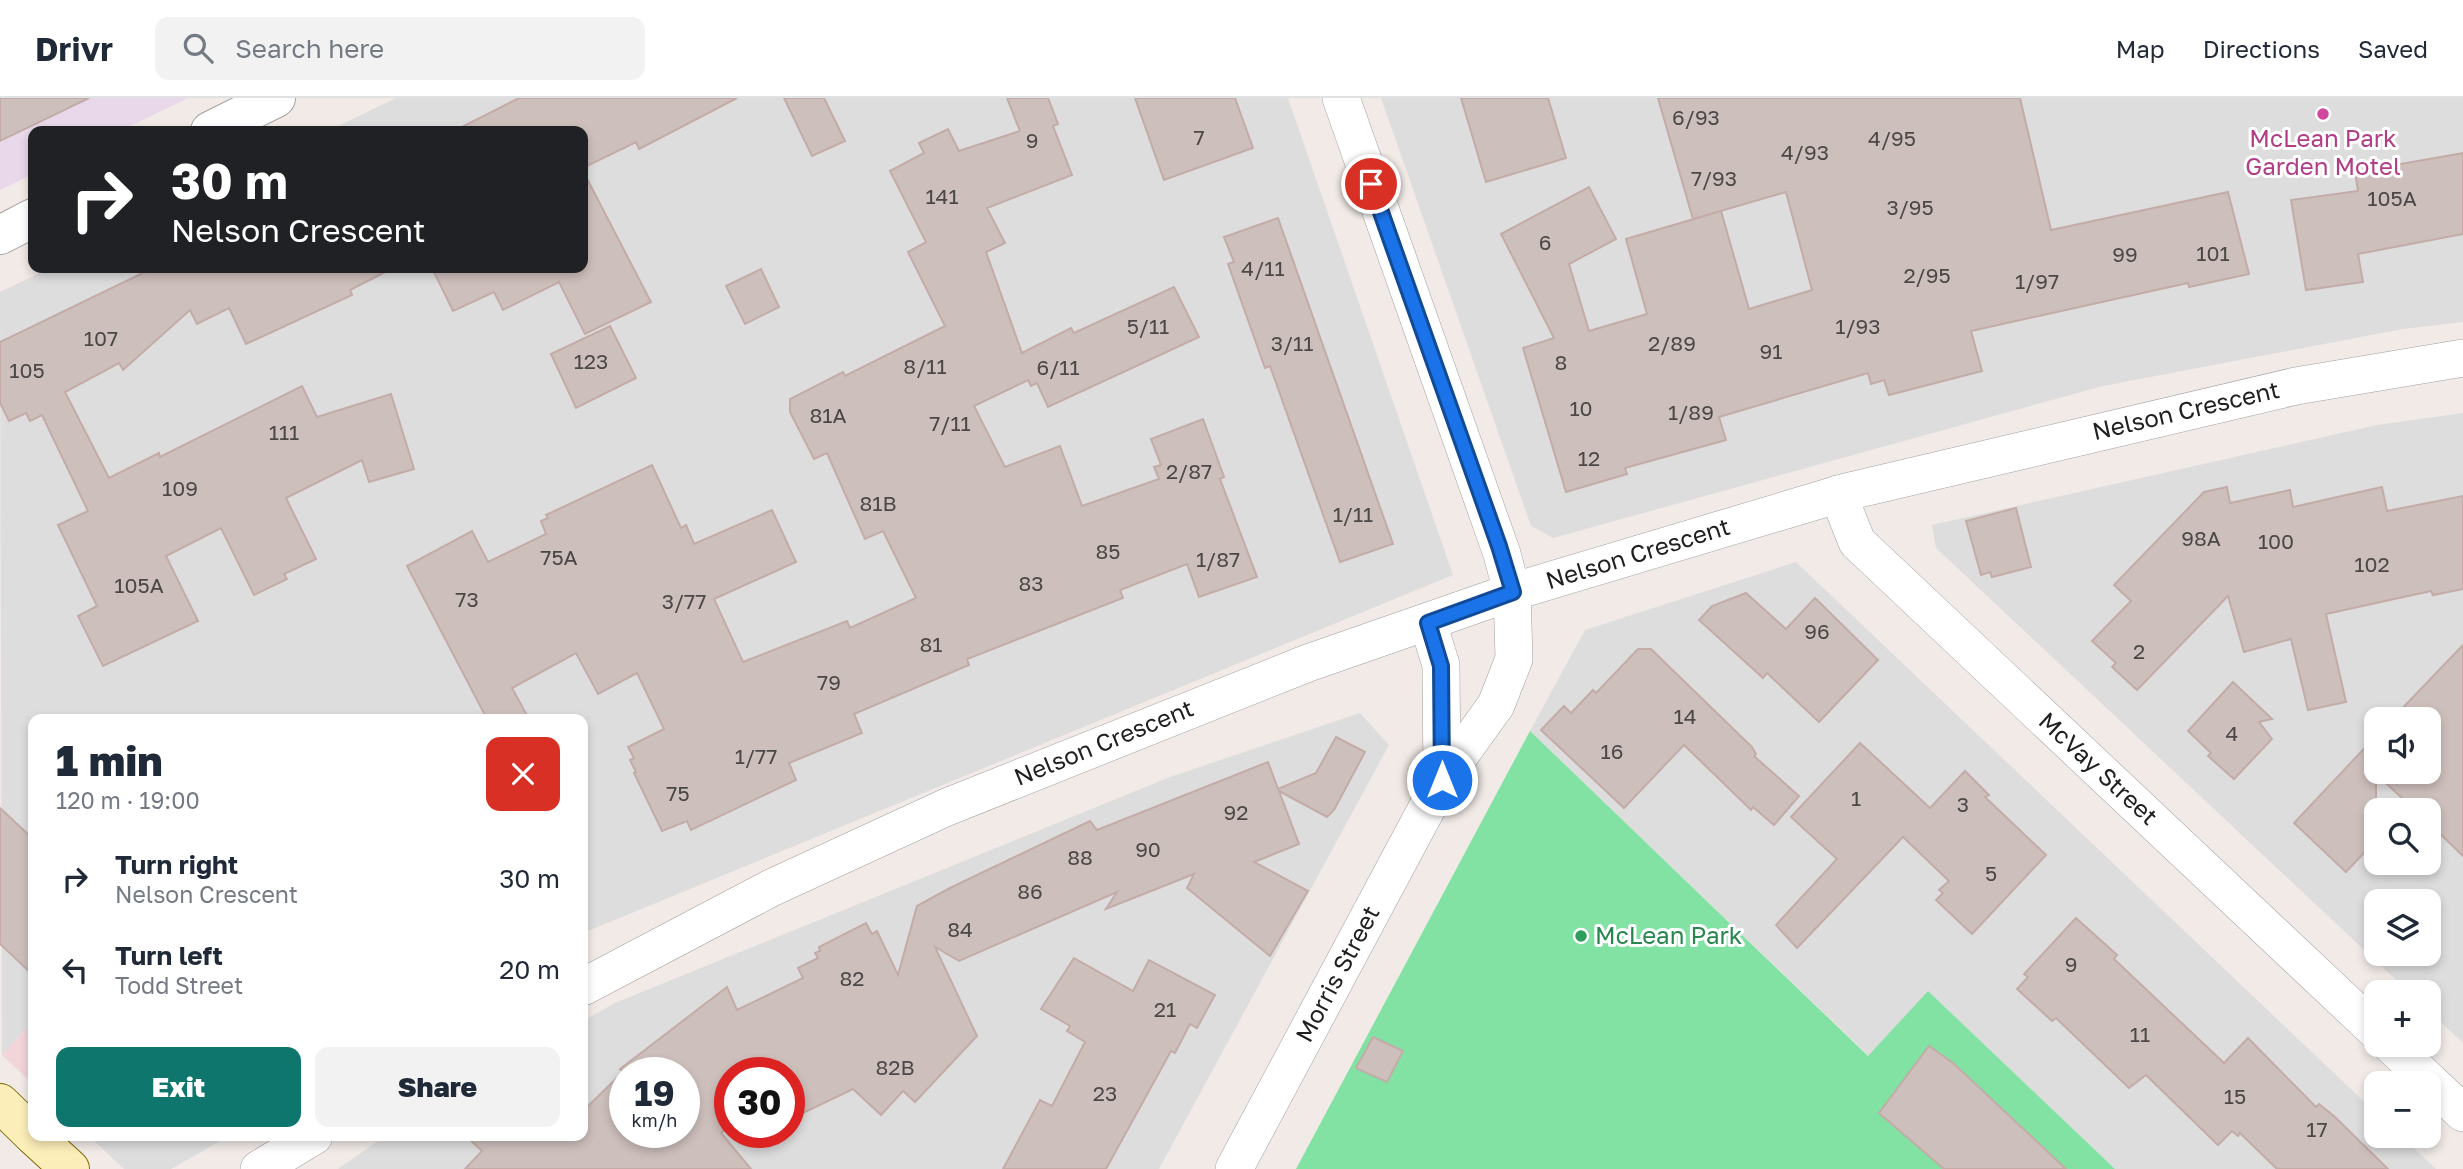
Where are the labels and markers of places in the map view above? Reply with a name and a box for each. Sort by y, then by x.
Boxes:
marker: McLean Park Garden Motel [2315,106,2331,122]
place label: McLean Park Garden Motel [2245,123,2401,180]
pin [1341,154,1401,214]
place label: McLean Park [1595,920,1742,949]
marker: McLean Park [1573,928,1589,944]

